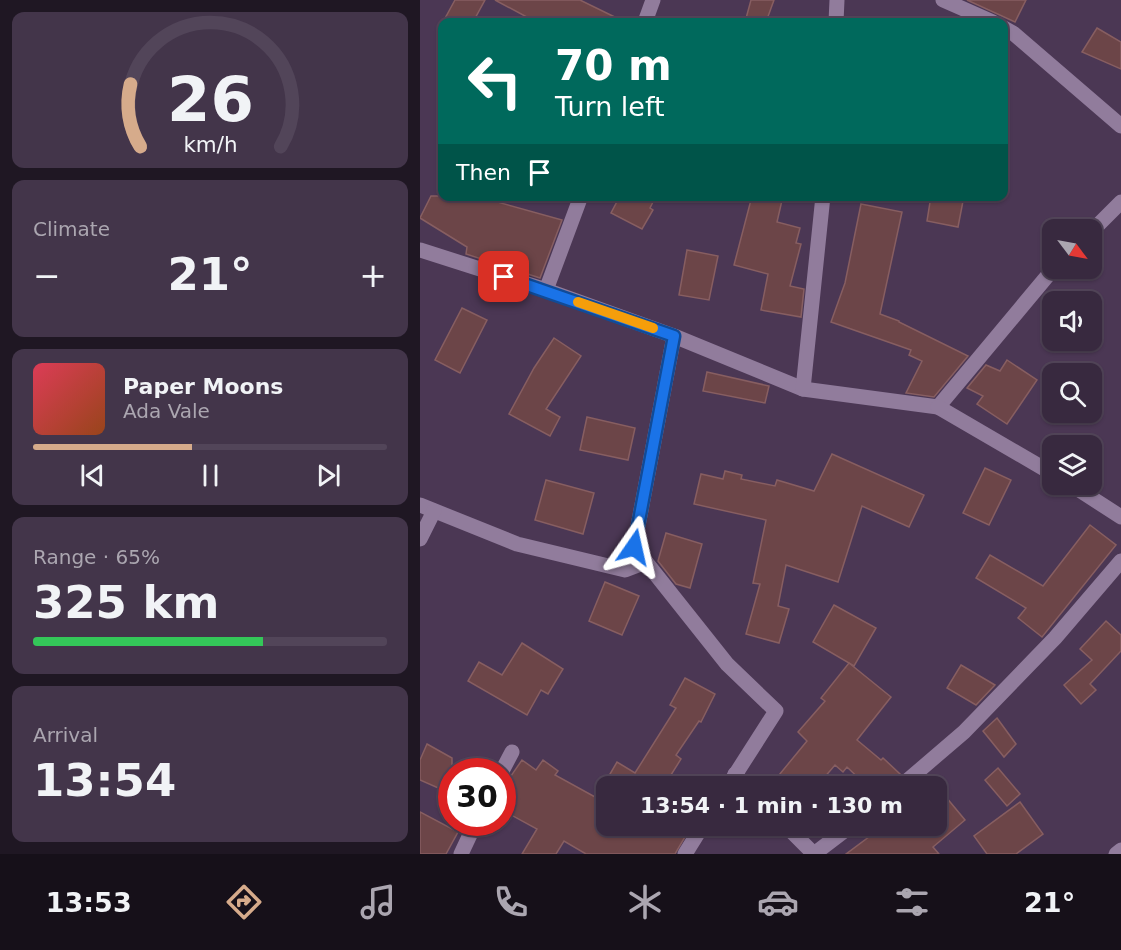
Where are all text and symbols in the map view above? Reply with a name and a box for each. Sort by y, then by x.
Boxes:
text: 70 m [555,41,672,90]
icon: left [456,42,534,120]
text: 26 [167,63,253,136]
text: Turn left [555,91,665,122]
text: km/h [183,133,237,158]
icon: arrive [523,156,556,189]
text: Then [456,160,511,185]
text: Climate [33,217,110,241]
north arrow [1042,219,1102,279]
map controls [1042,219,1102,495]
text: 21° [167,248,253,301]
pin [478,251,529,302]
text: − [33,256,61,295]
text: + [359,256,387,295]
icon: arrive [487,260,520,293]
button: sound [1042,291,1102,351]
button: search [1042,363,1102,423]
text: Paper Moons [123,374,283,399]
text: Ada Vale [123,399,210,423]
button: layers [1042,435,1102,495]
icon: previous [76,459,109,492]
icon: pause [194,459,227,492]
icon: next [312,459,345,492]
position arrow [602,515,666,579]
text: Range · 65% [33,545,160,569]
text: 325 km [33,576,219,629]
text: Arrival [33,723,98,747]
text: 13:54 [33,754,176,807]
speed limit sign: 30 [438,758,516,836]
text: 13:54 · 1 min · 130 m [640,793,903,818]
icon: directions [223,881,265,923]
icon: music [357,881,399,923]
icon: phone [490,881,532,923]
icon: climate [624,881,666,923]
icon: car [757,881,799,923]
icon: filters [891,881,933,923]
text: 13:53 [46,887,132,918]
text: 21° [1024,887,1075,918]

